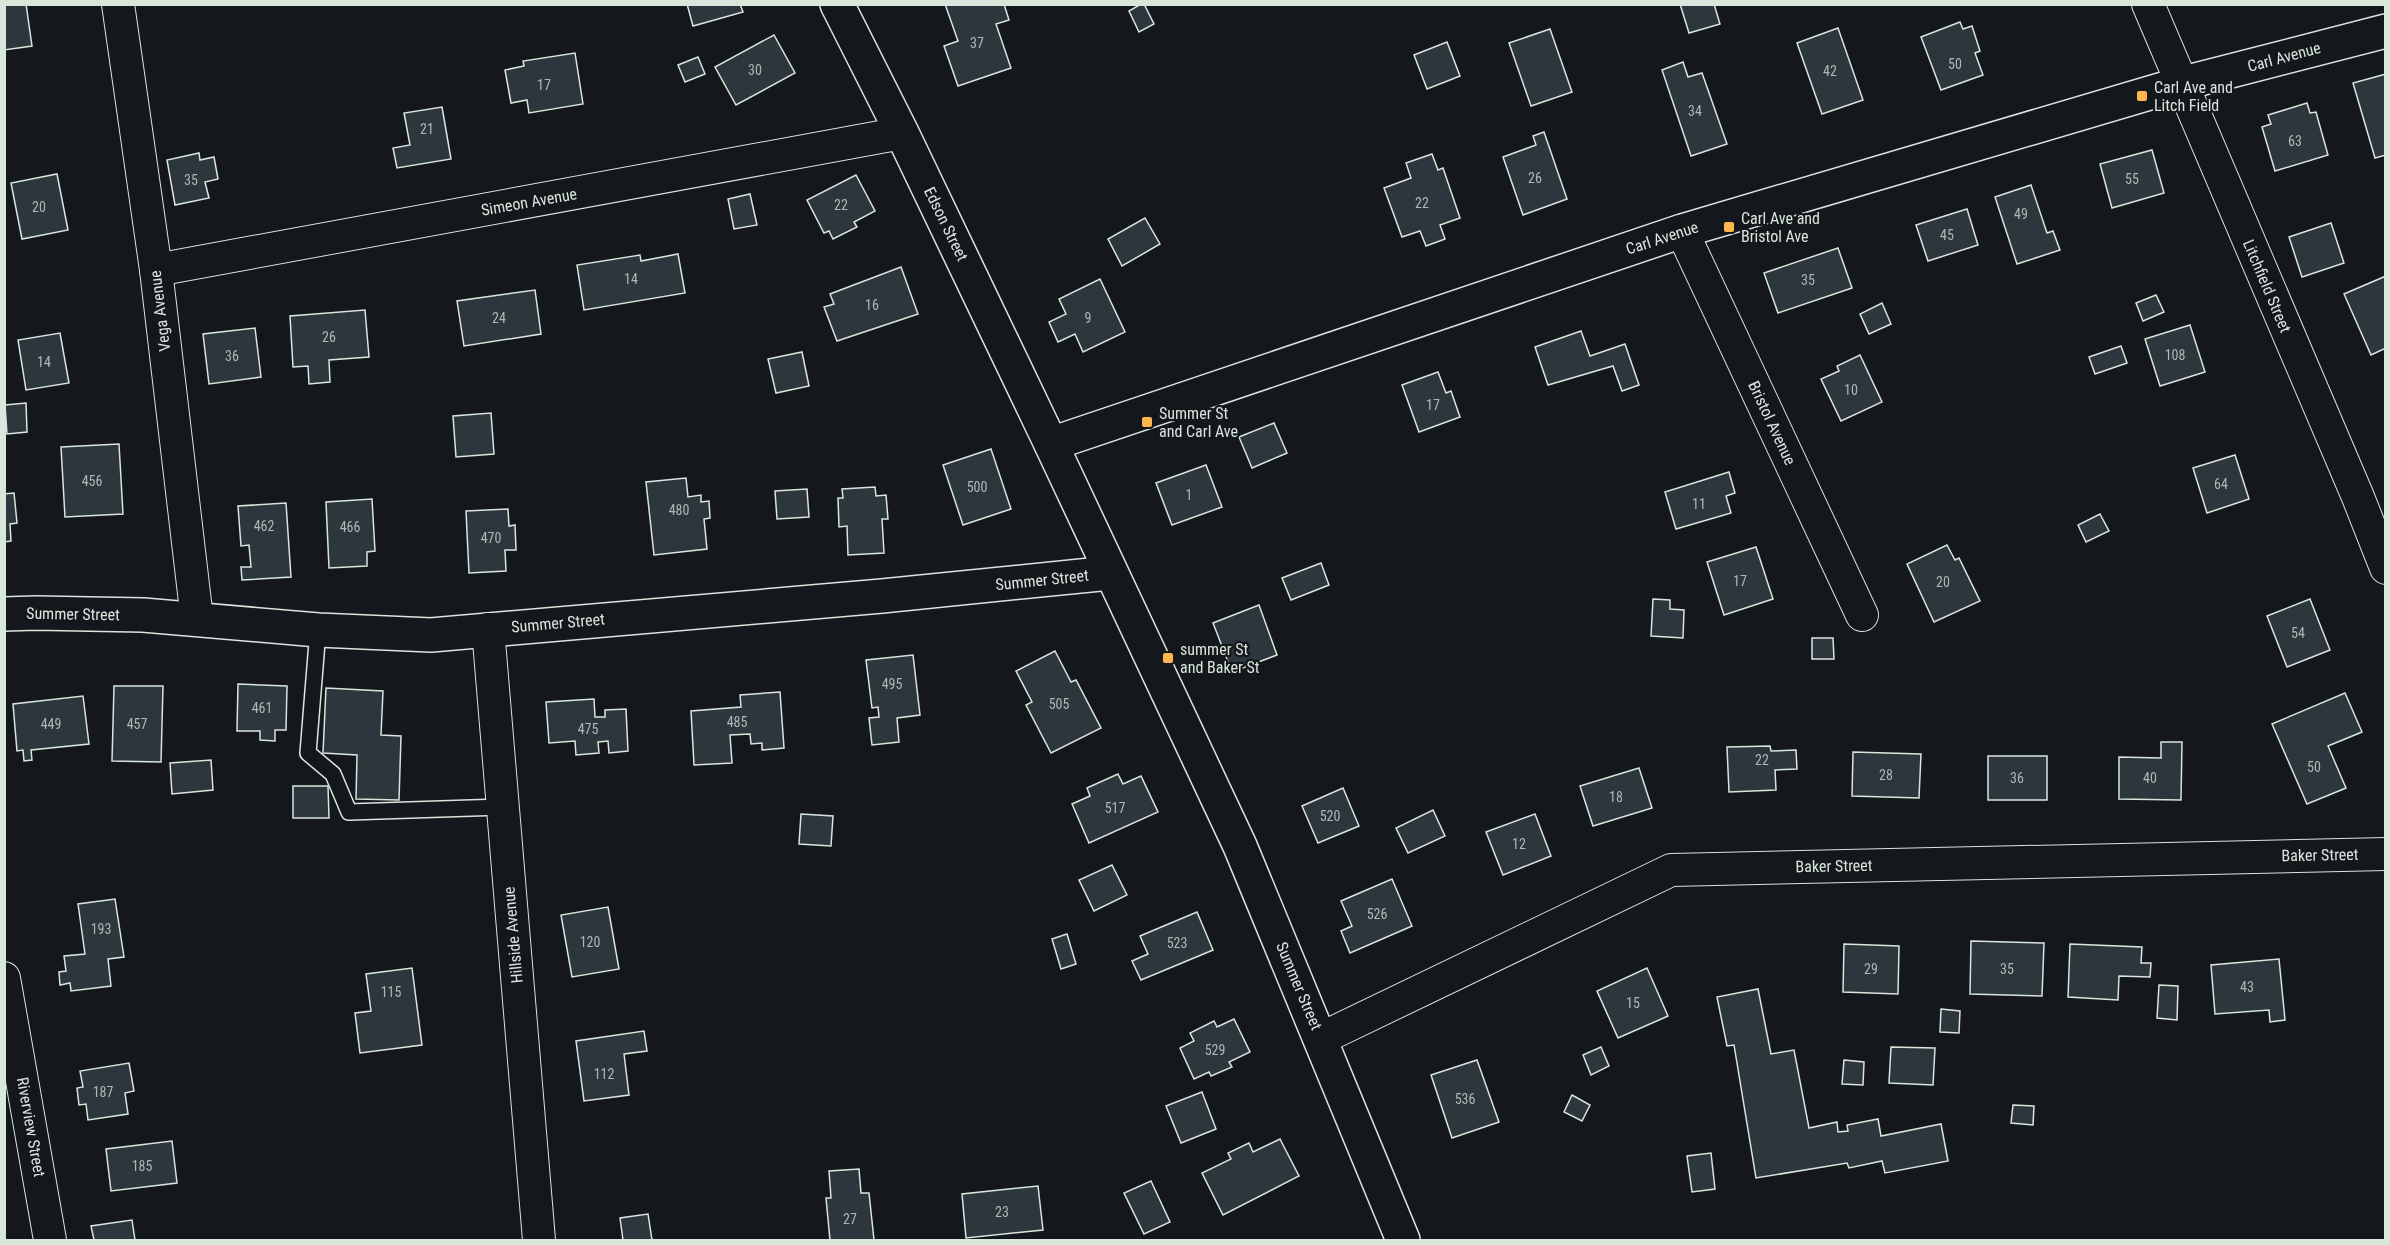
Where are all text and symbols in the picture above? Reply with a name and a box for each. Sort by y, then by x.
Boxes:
house number: 37 [970,35,984,51]
street label: Carl Avenue [2245,38,2323,76]
house number: 50 [1948,56,1962,72]
house number: 30 [748,62,762,78]
house number: 42 [1823,63,1837,79]
house number: 17 [537,77,551,93]
place label: Carl Ave and Litch Field [2154,78,2233,115]
marker: Carl Ave and Litch Field [2135,89,2149,103]
house number: 34 [1688,103,1702,119]
house number: 21 [420,121,434,137]
house number: 63 [2288,133,2302,149]
house number: 26 [1528,170,1542,186]
house number: 55 [2125,171,2139,187]
house number: 35 [184,172,198,188]
street label: Simeon Avenue [480,184,578,220]
street label: Edson Street [920,184,972,264]
house number: 22 [1415,195,1429,211]
house number: 22 [834,197,848,213]
house number: 20 [32,199,46,215]
house number: 49 [2014,206,2028,222]
place label: Carl Ave and Bristol Ave [1741,209,1820,246]
street label: Carl Avenue [1623,217,1701,259]
marker: Carl Ave and Bristol Ave [1722,220,1736,234]
house number: 45 [1940,227,1954,243]
street label: Litchfield Street [2239,237,2295,336]
street label: Vega Avenue [146,269,174,353]
house number: 14 [624,271,638,287]
house number: 35 [1801,272,1815,288]
house number: 16 [865,297,879,313]
house number: 24 [492,310,506,326]
house number: 9 [1085,310,1091,326]
house number: 26 [322,329,336,345]
house number: 108 [2165,347,2185,363]
house number: 36 [225,348,239,364]
house number: 14 [37,354,51,370]
street label: Bristol Avenue [1744,378,1800,468]
house number: 10 [1844,382,1858,398]
house number: 17 [1426,397,1440,413]
place label: Summer St and Carl Ave [1159,404,1238,441]
marker: Summer St and Carl Ave [1140,415,1154,429]
house number: 456 [82,473,102,489]
house number: 64 [2214,476,2228,492]
house number: 500 [967,479,987,495]
house number: 1 [1186,487,1192,503]
house number: 11 [1692,496,1706,512]
house number: 480 [669,502,689,518]
house number: 462 [254,518,274,534]
house number: 466 [340,519,360,535]
house number: 470 [481,530,501,546]
street label: Summer Street [994,566,1090,594]
house number: 17 [1733,573,1747,589]
house number: 20 [1936,574,1950,590]
street label: Summer Street [26,604,120,624]
street label: Summer Street [511,609,606,637]
house number: 54 [2291,625,2305,641]
place label: summer St and Baker St [1180,640,1260,677]
marker: summer St and Baker St [1161,651,1175,665]
house number: 495 [882,676,902,692]
house number: 505 [1049,696,1069,712]
house number: 461 [252,700,272,716]
house number: 485 [727,714,747,730]
house number: 449 [41,716,61,732]
house number: 457 [127,716,147,732]
house number: 475 [578,721,598,737]
house number: 22 [1755,752,1769,768]
house number: 50 [2307,759,2321,775]
house number: 28 [1879,767,1893,783]
house number: 36 [2010,770,2024,786]
house number: 40 [2143,770,2157,786]
house number: 18 [1609,789,1623,805]
house number: 517 [1105,800,1125,816]
house number: 520 [1320,808,1340,824]
house number: 12 [1512,836,1526,852]
street label: Baker Street [2281,845,2359,865]
street label: Baker Street [1795,856,1873,876]
street label: Hillside Avenue [499,886,527,984]
house number: 526 [1367,906,1387,922]
house number: 193 [91,921,111,937]
house number: 120 [580,934,600,950]
house number: 523 [1167,935,1187,951]
street label: Summer Street [1272,939,1326,1033]
house number: 29 [1864,961,1878,977]
house number: 35 [2000,961,2014,977]
house number: 43 [2240,979,2254,995]
house number: 115 [381,984,401,1000]
house number: 15 [1626,995,1640,1011]
house number: 529 [1205,1042,1225,1058]
house number: 112 [594,1066,614,1082]
street label: Riverview Street [13,1076,49,1179]
house number: 187 [93,1084,113,1100]
house number: 536 [1455,1091,1475,1107]
house number: 185 [132,1158,152,1174]
house number: 23 [995,1204,1009,1220]
house number: 27 [843,1211,857,1227]

